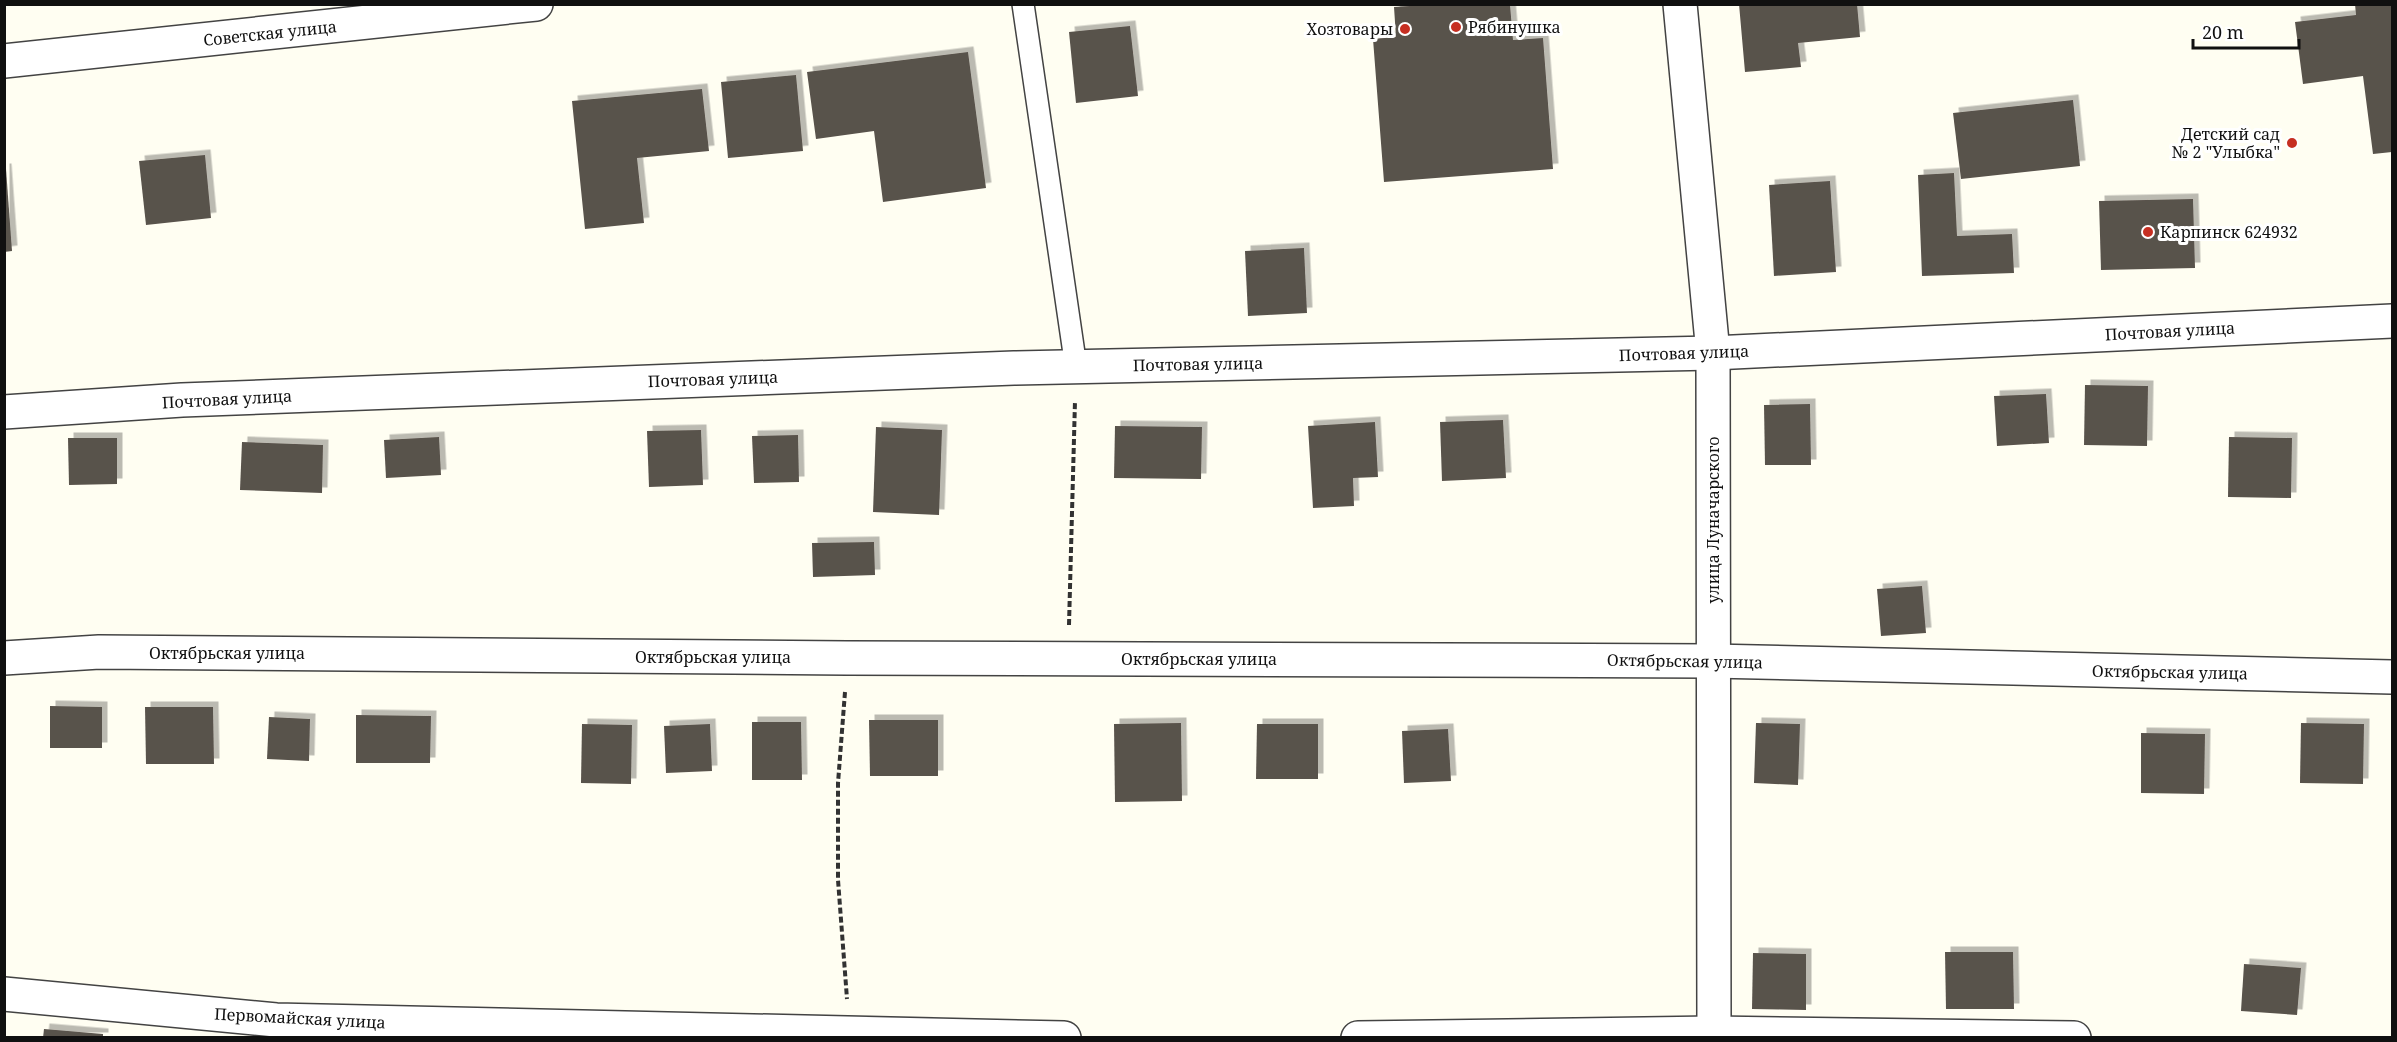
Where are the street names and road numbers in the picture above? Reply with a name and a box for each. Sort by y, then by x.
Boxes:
street label: Советская улица [202,15,338,51]
street label: Почтовая улица [2104,317,2236,345]
street label: Почтовая улица [1618,340,1750,366]
street label: Почтовая улица [1133,352,1263,376]
street label: Почтовая улица [647,366,779,392]
street label: Почтовая улица [161,385,293,413]
street label: улица Луначарского [1702,436,1724,604]
street label: Октябрьская улица [149,642,305,664]
street label: Октябрьская улица [635,646,791,668]
street label: Октябрьская улица [1121,648,1277,670]
street label: Октябрьская улица [1607,649,1763,673]
street label: Октябрьская улица [2092,660,2248,684]
street label: Первомайская улица [214,1003,386,1033]

